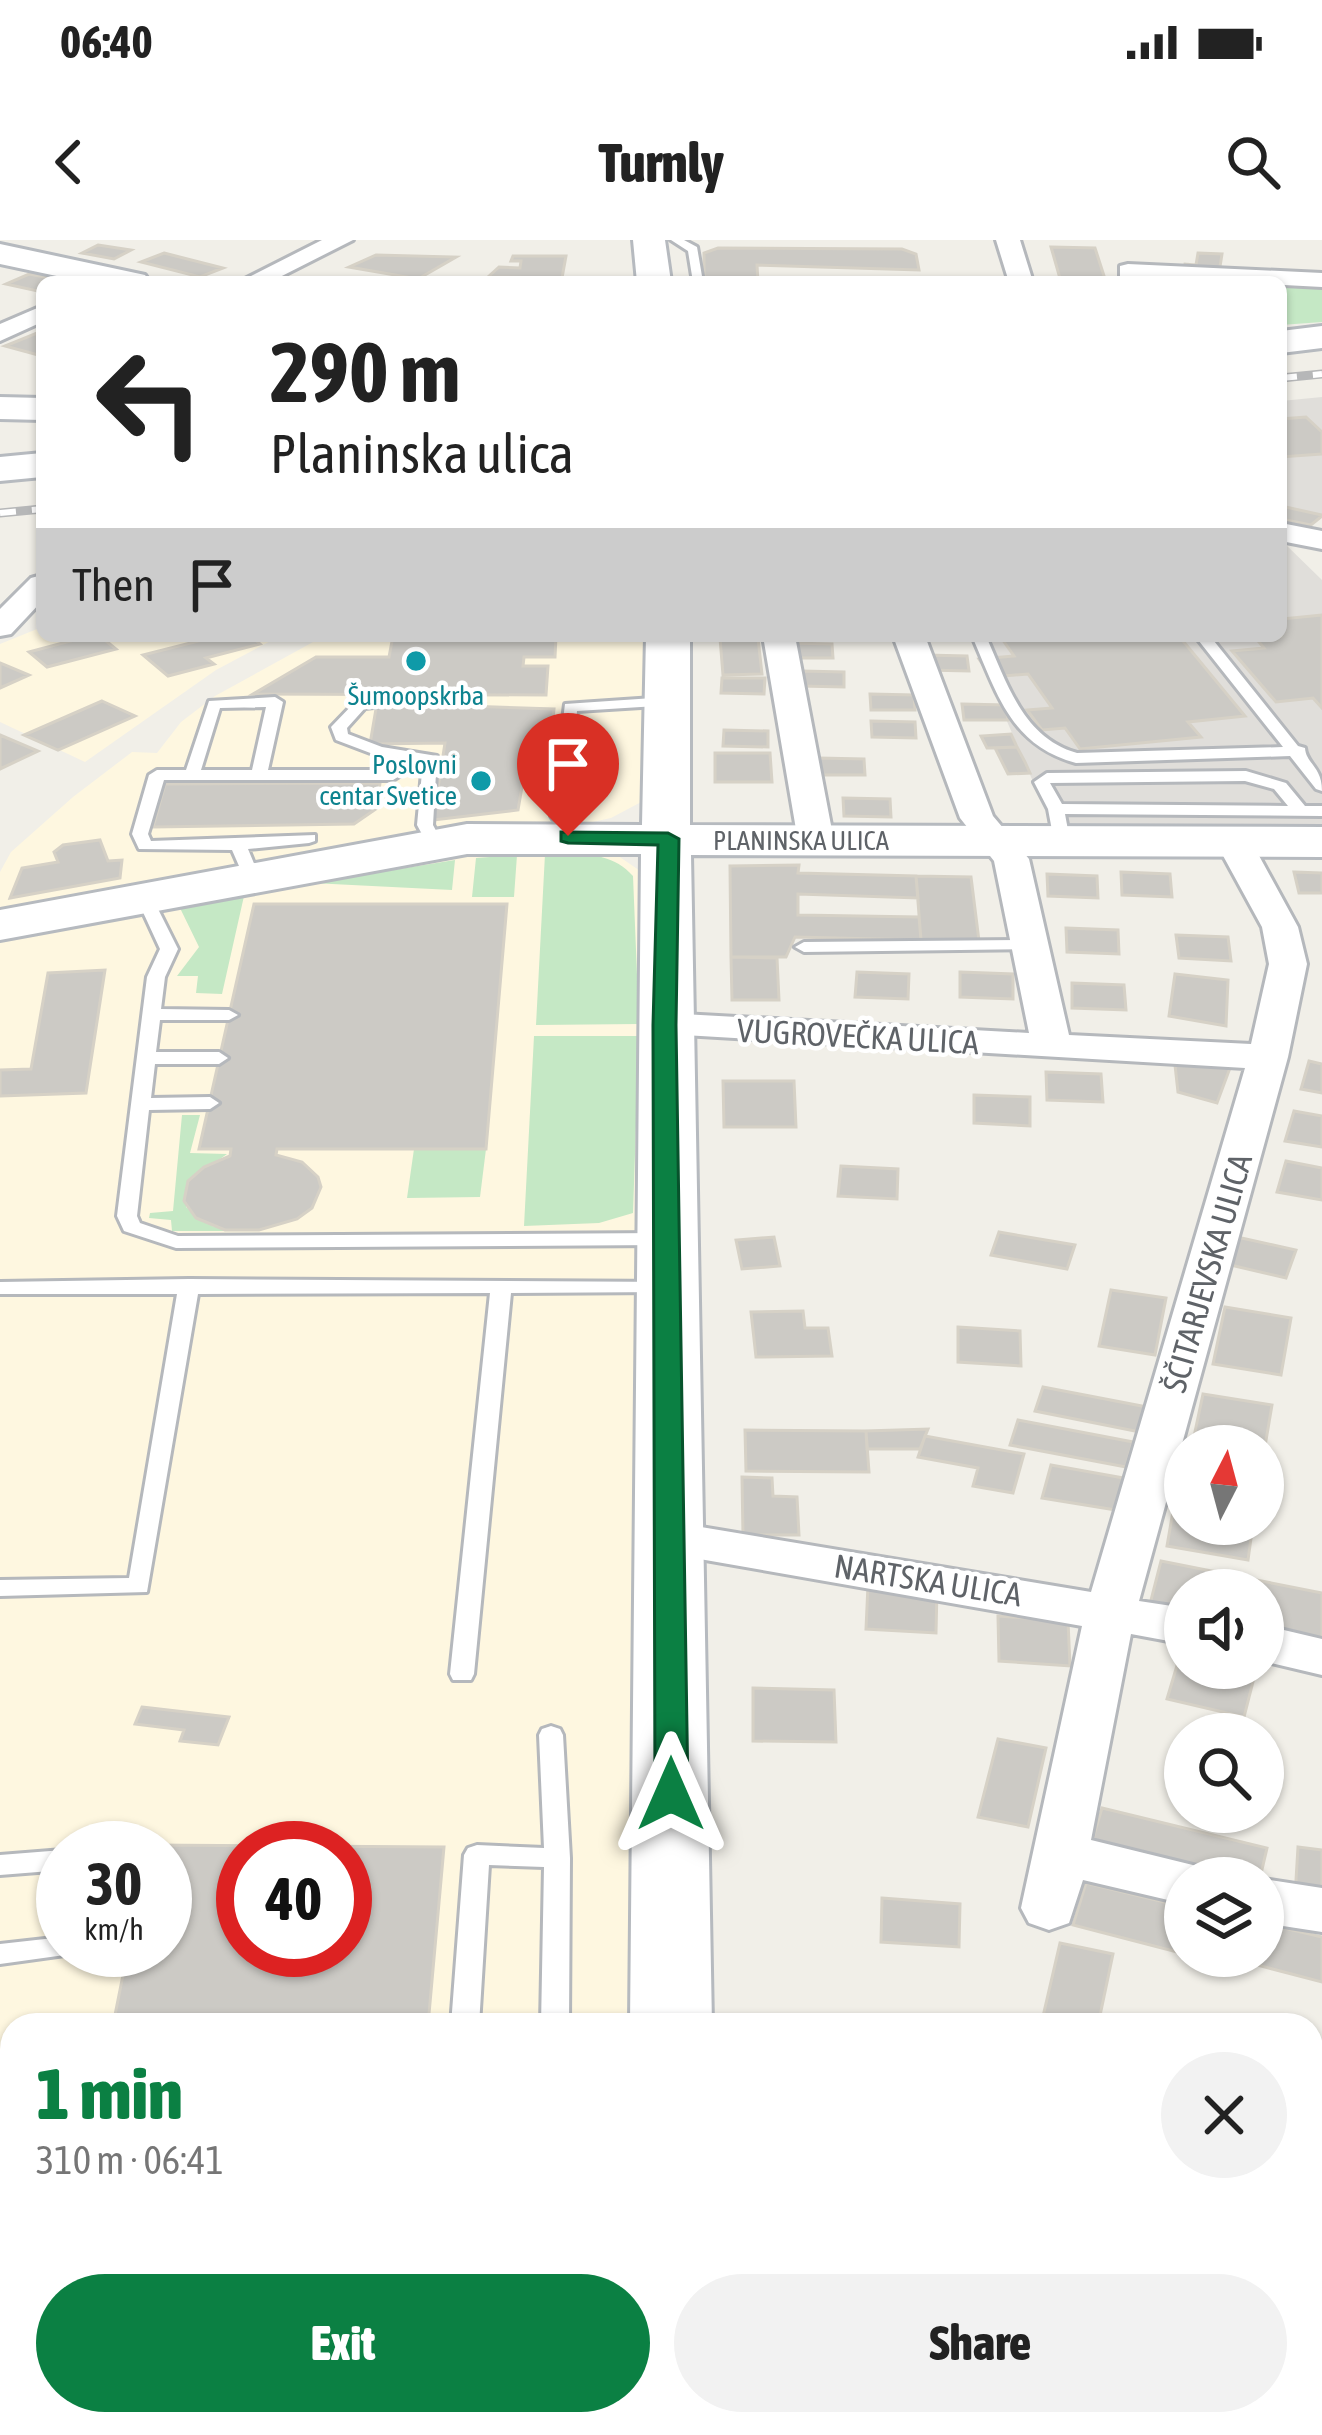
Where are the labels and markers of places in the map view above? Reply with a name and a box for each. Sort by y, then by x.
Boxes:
marker: Šumoopskrba [403,648,429,674]
place label: Šumoopskrba [348,680,484,711]
pin [517,713,619,836]
place label: Poslovni centar Svetice [319,749,457,811]
marker: Poslovni centar Svetice [468,768,494,794]

